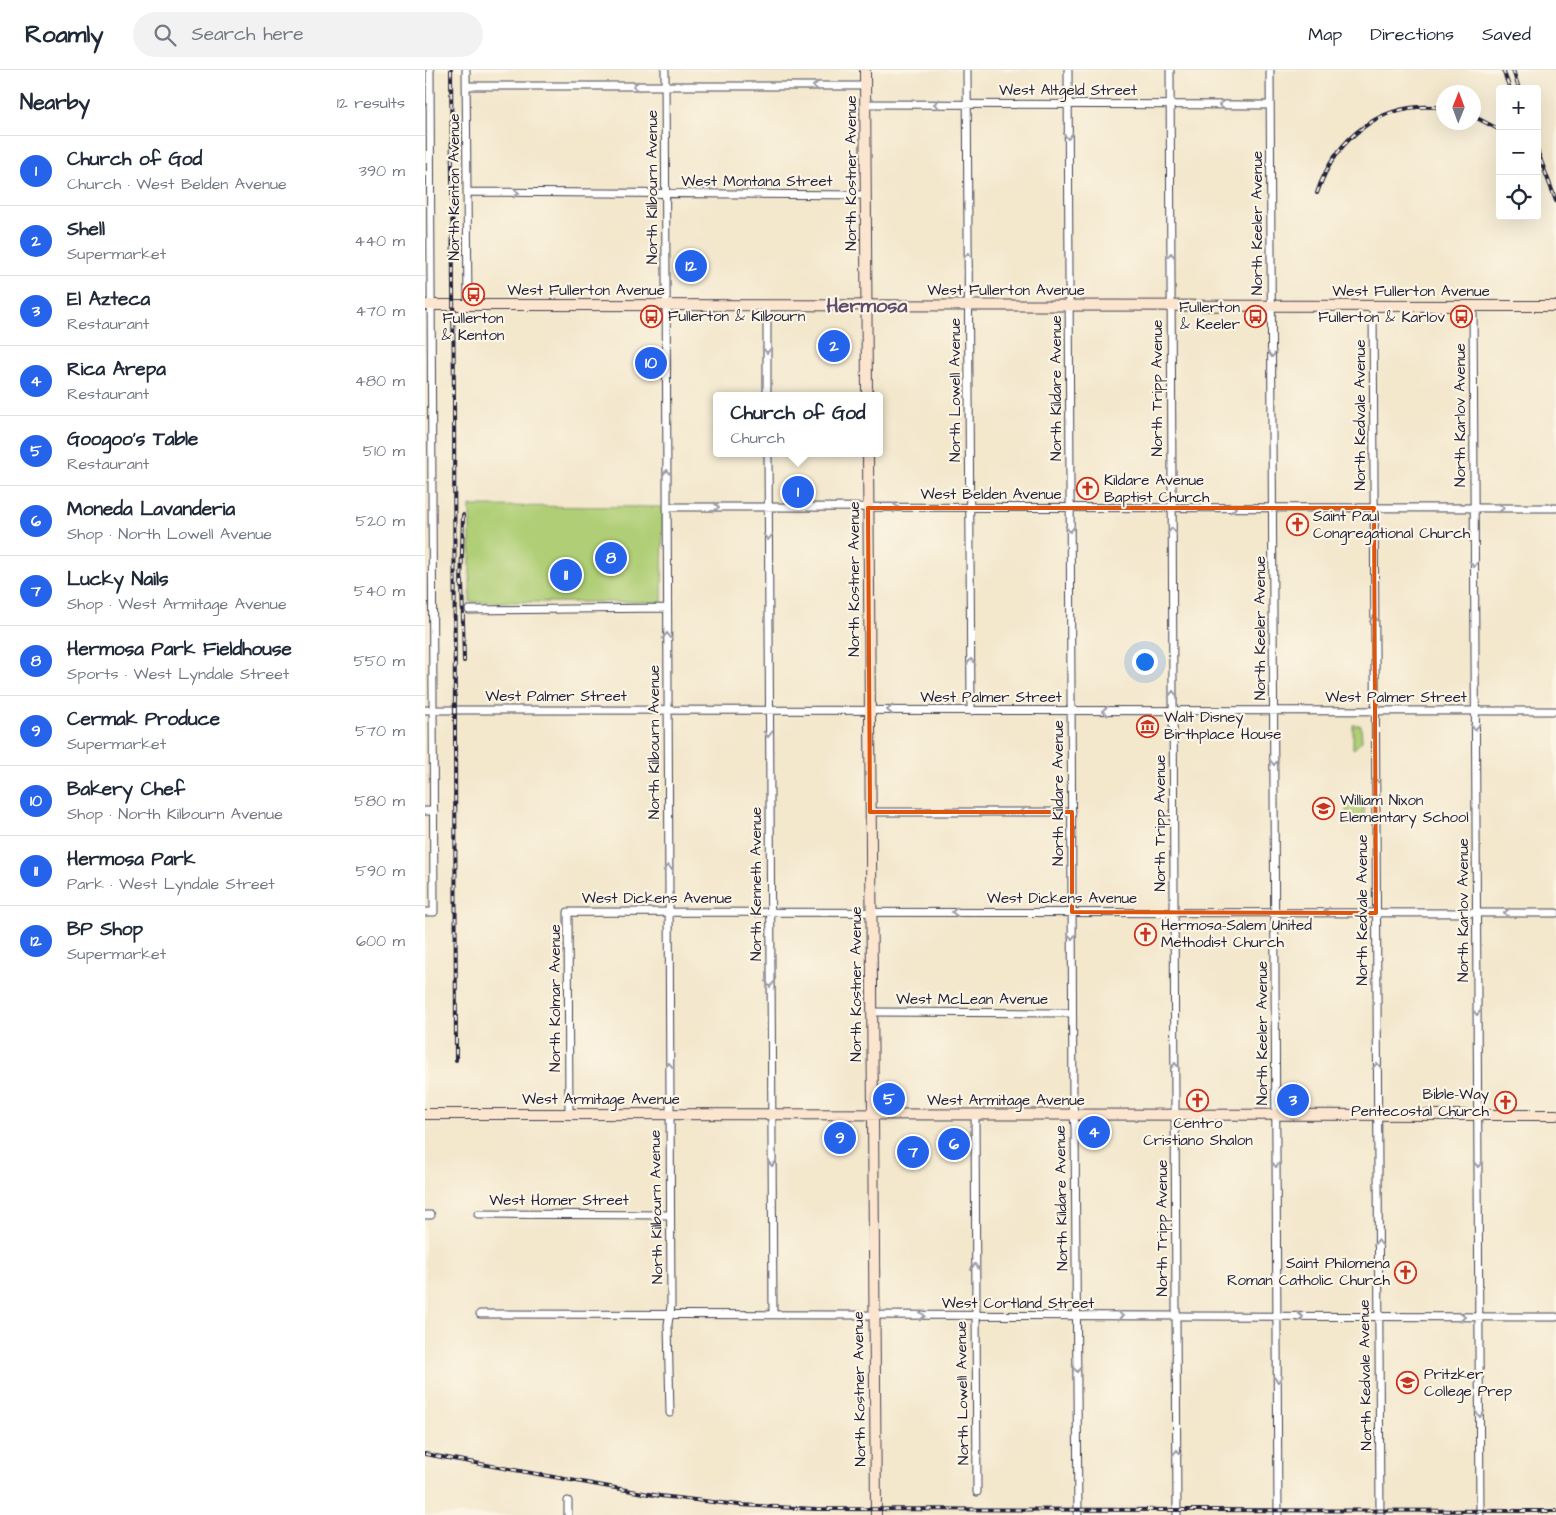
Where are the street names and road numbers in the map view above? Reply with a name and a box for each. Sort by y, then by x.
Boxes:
street label: West Altgeld Street [999,80,1137,102]
street label: North Kostner Avenue [841,95,862,251]
street label: North Kilbourn Avenue [642,110,663,264]
street label: North Kenton Avenue [444,113,465,261]
street label: North Keeler Avenue [1247,151,1268,295]
street label: West Montana Street [681,171,833,192]
street label: West Fullerton Avenue [507,280,665,301]
street label: West Fullerton Avenue [927,280,1085,301]
street label: West Fullerton Avenue [1332,281,1490,302]
street label: North Kildare Avenue [1046,315,1067,461]
street label: North Lowell Avenue [945,318,966,462]
street label: North Tripp Avenue [1147,320,1168,456]
street label: North Kedvale Avenue [1350,339,1371,491]
street label: North Karlov Avenue [1450,343,1471,487]
street label: West Belden Avenue [920,484,1062,505]
street label: North Kostner Avenue [844,501,865,657]
street label: North Keeler Avenue [1250,556,1271,700]
street label: North Kilbourn Avenue [644,665,665,819]
street label: West Palmer Street [485,686,627,707]
street label: West Palmer Street [920,687,1062,708]
street label: West Palmer Street [1325,687,1467,708]
street label: North Kildare Avenue [1048,720,1069,866]
street label: North Tripp Avenue [1150,755,1171,891]
street label: North Kenneth Avenue [746,807,767,961]
street label: North Kedvale Avenue [1352,834,1373,986]
street label: North Karlov Avenue [1453,838,1474,982]
street label: West Dickens Avenue [582,888,732,909]
street label: West Dickens Avenue [987,888,1137,909]
street label: North Kostner Avenue [846,906,867,1062]
street label: North Kolmar Avenue [545,924,566,1072]
street label: North Keeler Avenue [1252,961,1273,1105]
street label: West McLean Avenue [896,989,1048,1010]
street label: West Armitage Avenue [522,1089,680,1111]
street label: West Armitage Avenue [927,1090,1085,1112]
street label: North Kildare Avenue [1050,1125,1073,1271]
street label: North Kilbourn Avenue [645,1130,668,1284]
street label: North Tripp Avenue [1152,1160,1173,1296]
street label: West Homer Street [489,1190,629,1211]
street label: West Cortland Street [942,1293,1094,1314]
street label: North Kedvale Avenue [1354,1299,1377,1451]
street label: North Kostner Avenue [848,1311,871,1467]
street label: North Lowell Avenue [951,1321,974,1465]

